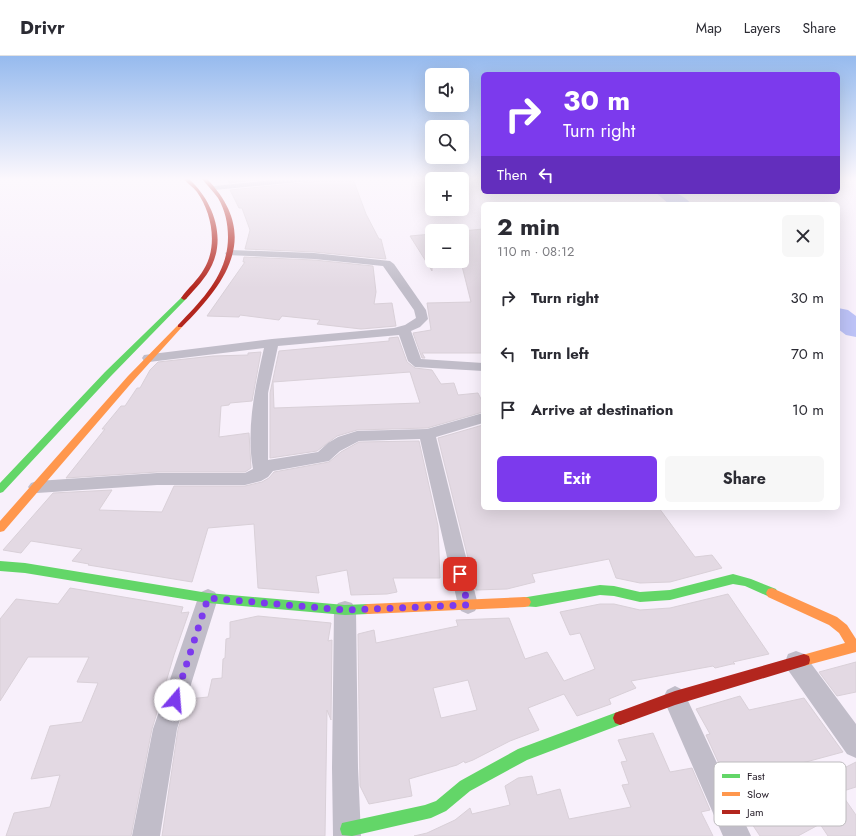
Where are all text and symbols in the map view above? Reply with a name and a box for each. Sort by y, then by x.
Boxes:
text: Drivr [20,14,65,41]
text: Map [696,18,722,38]
text: Layers [744,18,780,38]
text: Share [802,18,836,38]
map controls [425,68,469,268]
button: sound [425,68,469,112]
text: 30 m [563,80,630,121]
icon: right [497,88,549,140]
text: Turn right [563,118,635,144]
button: search [425,120,469,164]
text: Then [497,164,527,186]
icon: left [535,164,557,186]
button: + [425,172,469,216]
text: 2 min [497,209,560,244]
button: close [782,215,824,257]
button: − [425,224,469,268]
text: 110 m · 08:12 [497,242,574,261]
icon: right [497,287,519,309]
text: Turn right [531,287,599,309]
text: 30 m [791,287,824,309]
icon: left [497,343,519,365]
text: Turn left [531,343,589,365]
text: 70 m [791,343,824,365]
icon: arrive [497,399,519,421]
text: Arrive at destination [531,399,673,421]
text: 10 m [792,399,824,421]
button: Exit [497,456,657,502]
button: Share [665,456,824,502]
pin [443,557,477,591]
icon: arrive [449,563,471,585]
position arrow [154,679,196,721]
legend [714,762,846,826]
text: Fast [747,768,765,784]
text: Slow [747,786,769,802]
text: Jam [745,804,764,820]

